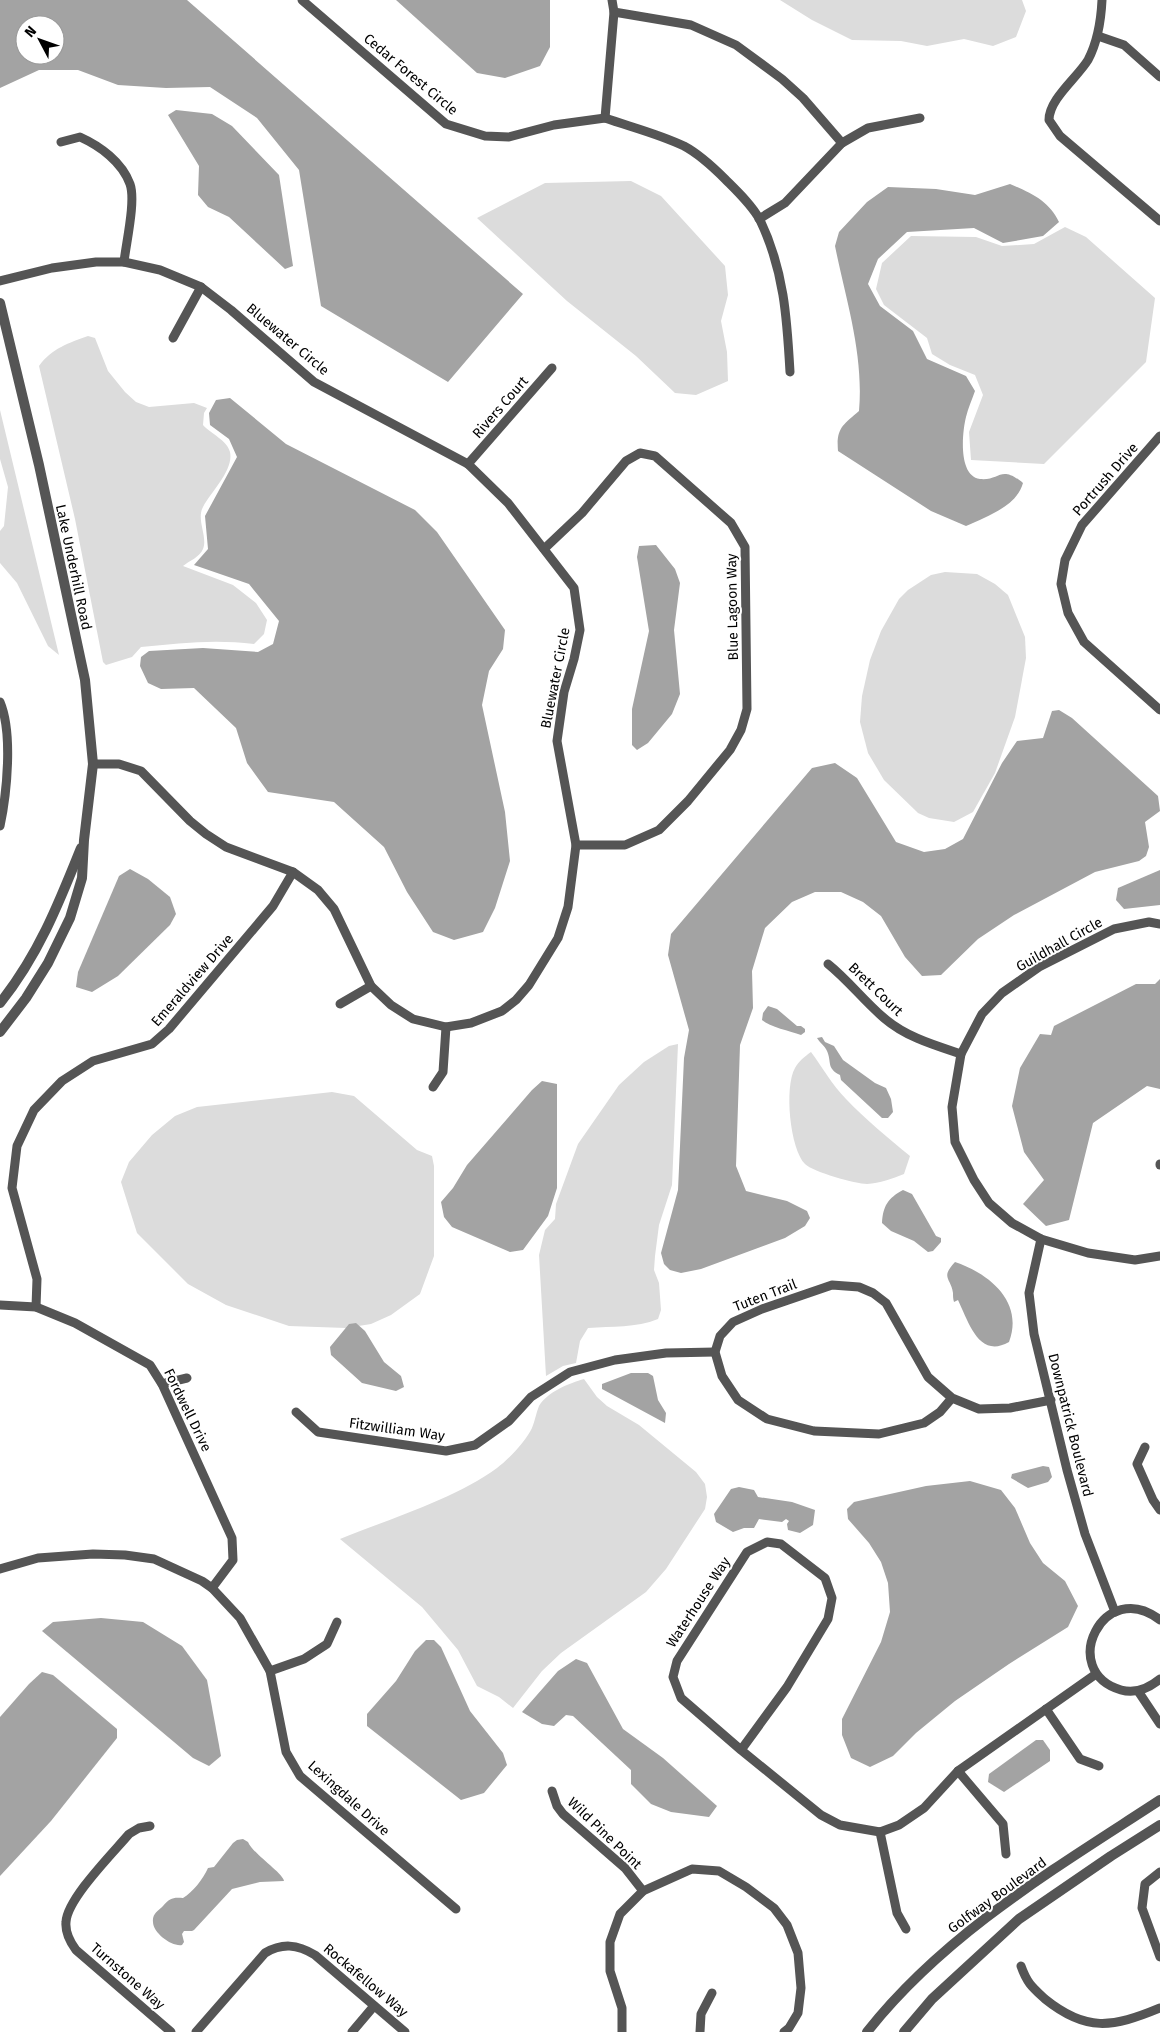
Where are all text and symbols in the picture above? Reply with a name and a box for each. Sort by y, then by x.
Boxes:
north arrow [15,15,65,65]
text: N [21,23,40,41]
street label: Cedar Forest Circle [360,30,461,119]
street label: Bluewater Circle [243,300,332,379]
street label: Rivers Court [469,372,533,442]
street label: Portrush Drive [1069,439,1142,519]
street label: Lake Underhill Road [52,503,95,632]
street label: Blue Lagoon Way [723,553,742,661]
street label: Bluewater Circle [537,626,574,730]
street label: Guildhall Circle [1013,914,1105,975]
street label: Emeraldview Drive [148,931,237,1030]
street label: Brett Court [845,959,907,1020]
street label: Tuten Trail [731,1276,799,1315]
street label: Downpatrick Boulevard [1044,1352,1097,1499]
street label: Fordwell Drive [160,1366,215,1455]
street label: Fitzwilliam Way [348,1414,446,1445]
street label: Waterhouse Way [663,1554,734,1651]
street label: Lexingdale Drive [304,1757,393,1840]
street label: Wild Pine Point [564,1794,646,1874]
street label: Golfway Boulevard [945,1854,1050,1937]
street label: Turnstone Way [87,1939,168,2013]
street label: Rockafellow Way [320,1940,412,2021]

